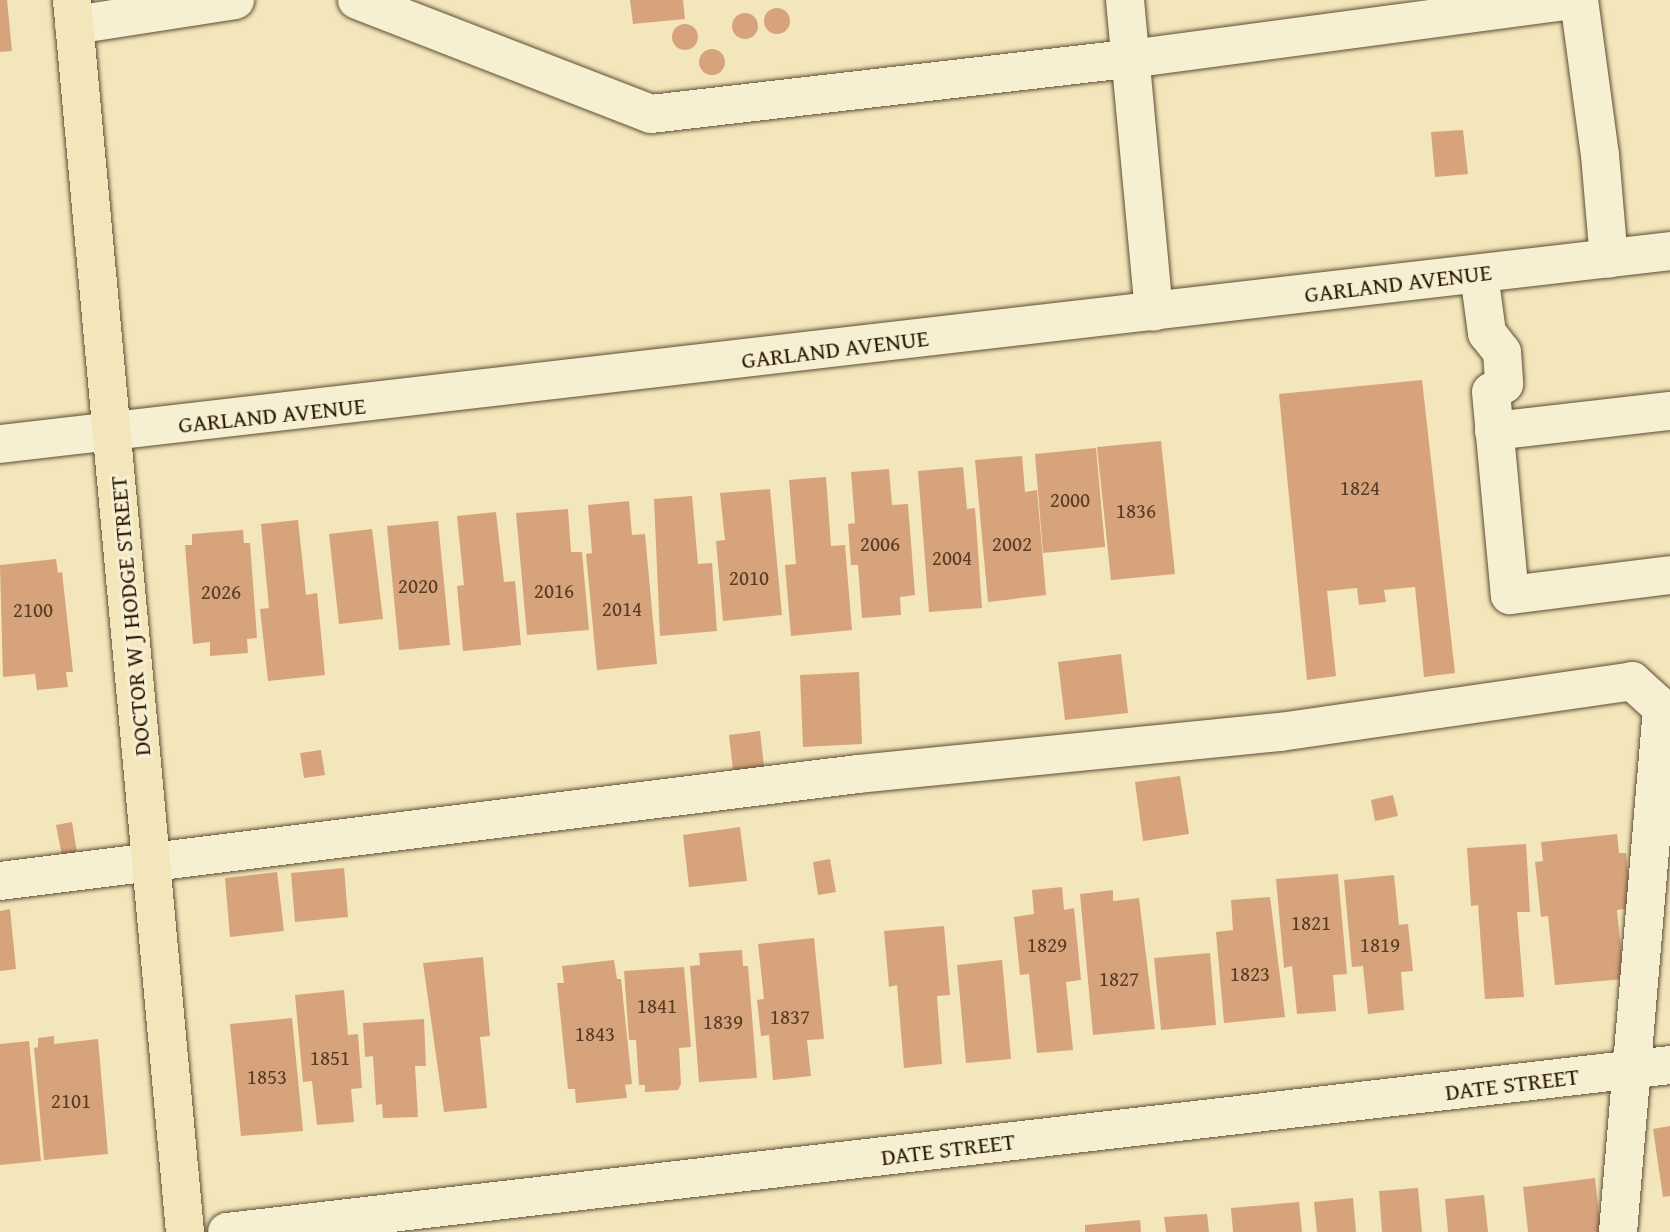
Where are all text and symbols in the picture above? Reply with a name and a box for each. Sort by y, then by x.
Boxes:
street label: GARLAND AVENUE [1303,257,1493,309]
street label: GARLAND AVENUE [740,323,930,375]
street label: GARLAND AVENUE [177,391,367,439]
street label: DOCTOR W J HODGE STREET [103,475,157,757]
house number: 1824 [1340,475,1380,501]
house number: 2000 [1050,487,1090,513]
house number: 1836 [1116,498,1156,524]
house number: 2006 [860,531,900,557]
house number: 2002 [992,531,1032,557]
house number: 2004 [932,545,972,571]
house number: 2010 [729,565,769,591]
house number: 2020 [398,573,438,599]
house number: 2016 [534,578,574,604]
house number: 2026 [201,579,241,605]
house number: 2014 [602,596,642,622]
house number: 2100 [13,597,53,623]
house number: 1821 [1291,910,1331,936]
house number: 1829 [1027,932,1067,958]
house number: 1819 [1360,932,1400,958]
house number: 1823 [1230,961,1270,987]
house number: 1827 [1099,966,1139,992]
house number: 1841 [637,993,677,1019]
house number: 1837 [770,1004,810,1030]
house number: 1839 [703,1009,743,1035]
house number: 1843 [575,1021,615,1047]
house number: 1851 [310,1045,350,1071]
street label: DATE STREET [1443,1061,1581,1107]
house number: 1853 [247,1064,287,1090]
house number: 2101 [51,1088,91,1114]
street label: DATE STREET [879,1126,1017,1172]

